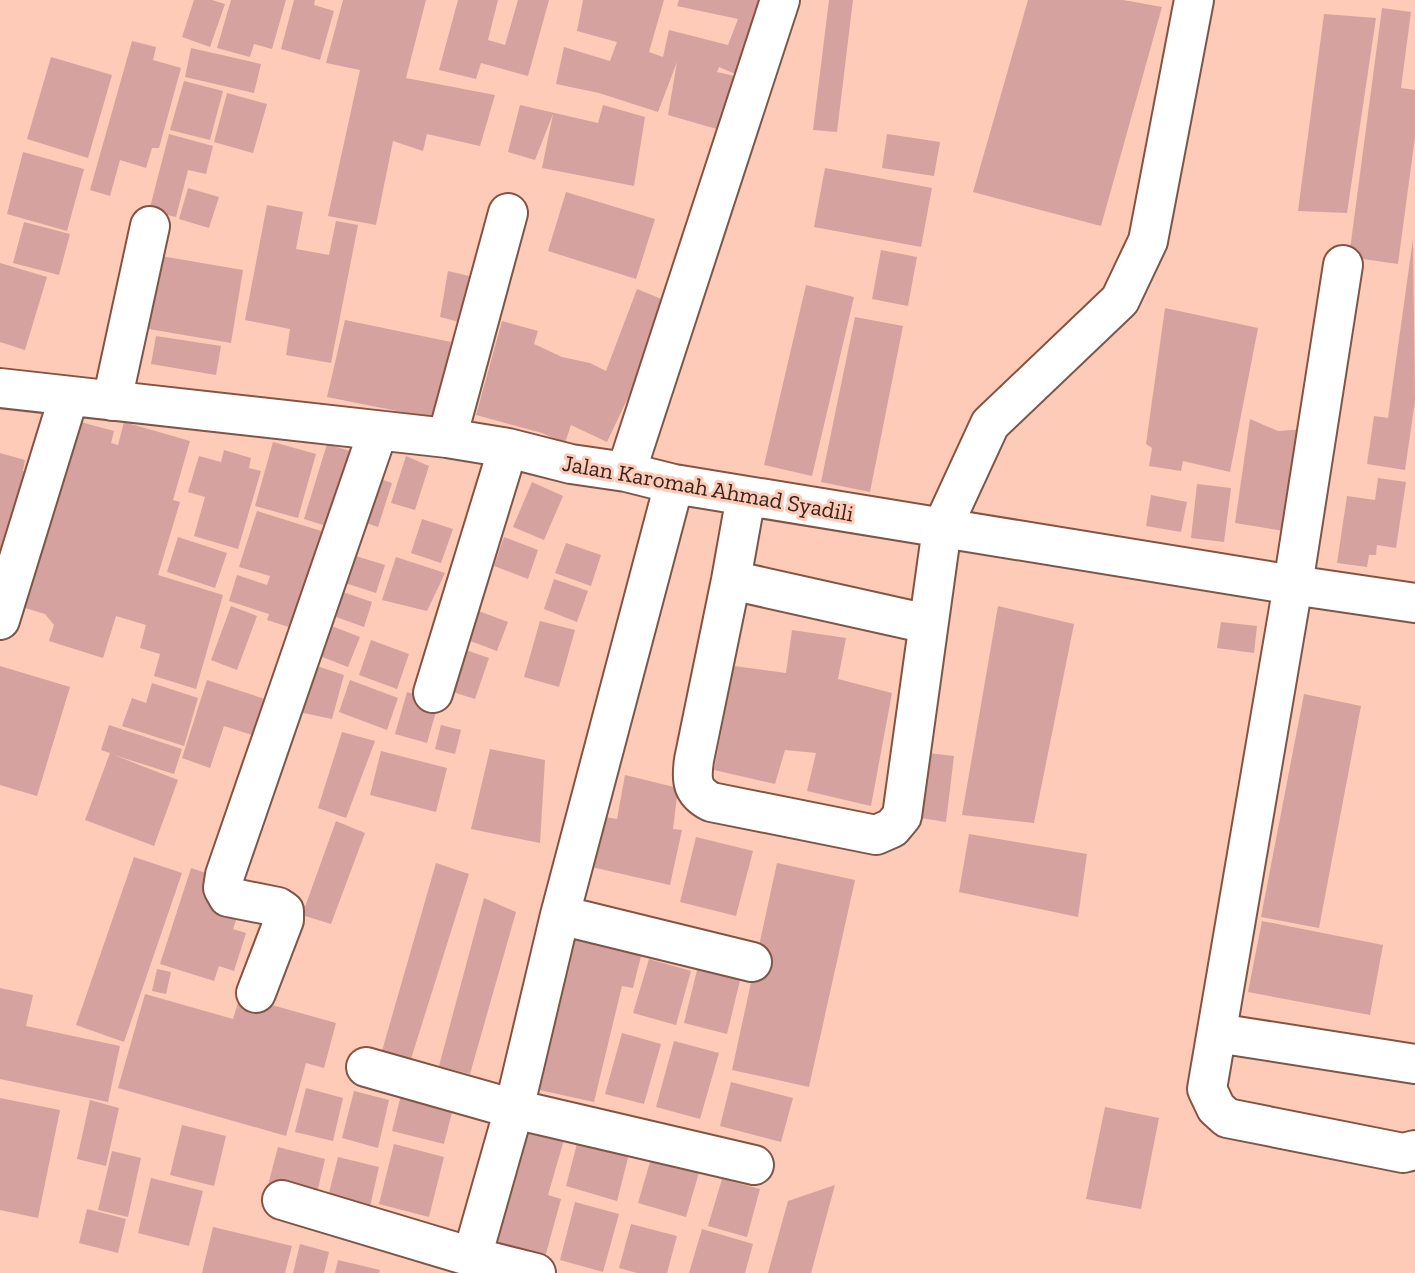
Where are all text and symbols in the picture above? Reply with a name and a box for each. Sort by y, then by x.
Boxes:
street label: Jalan Karomah Ahmad Syadili [560,449,856,527]

